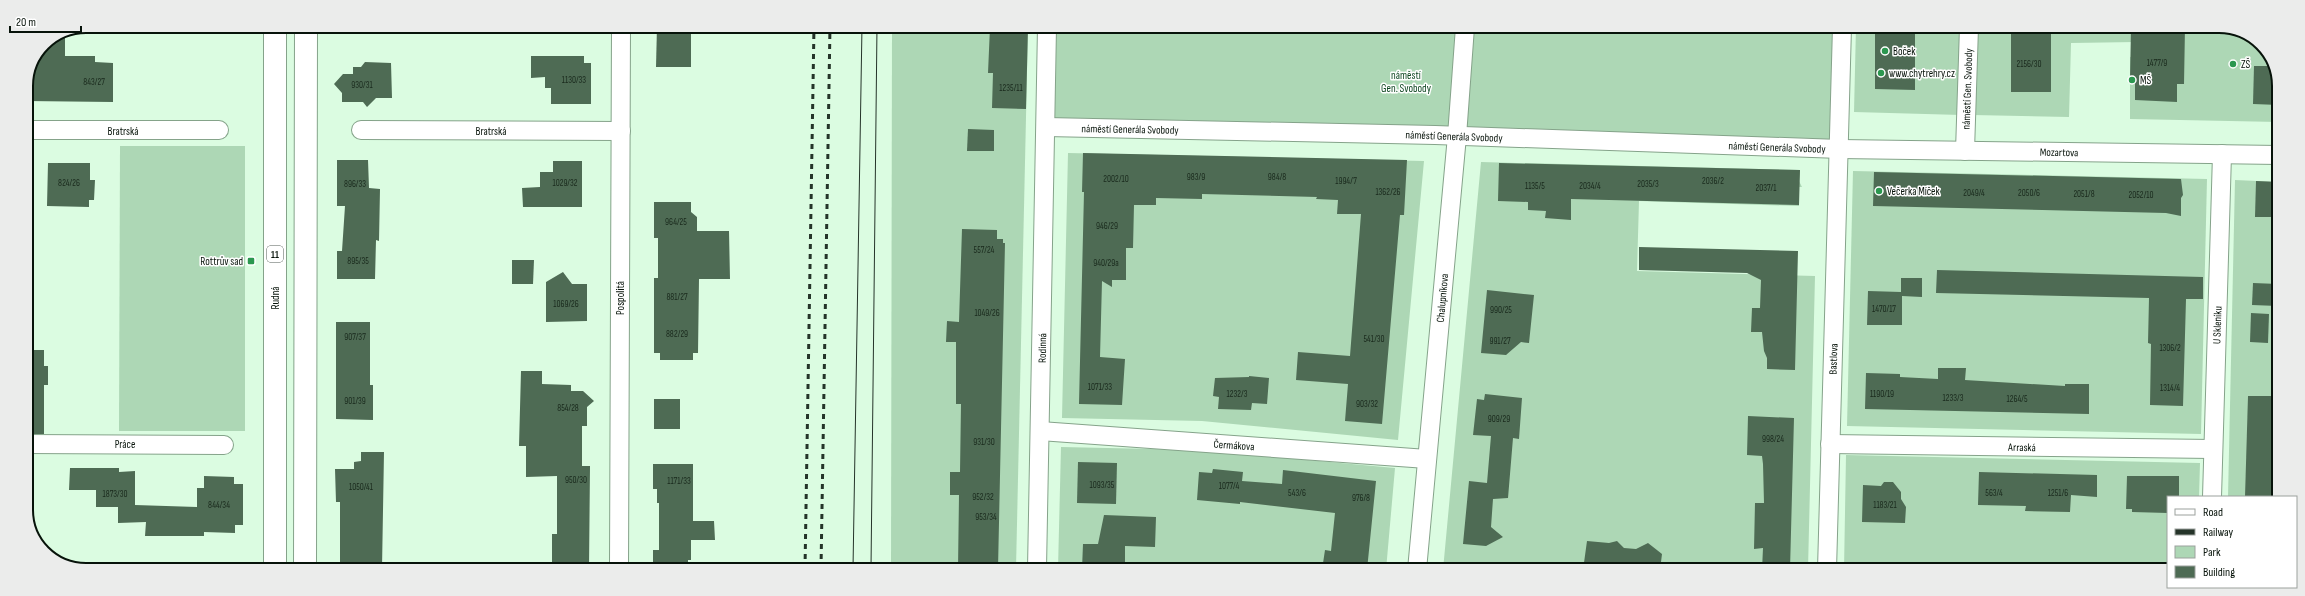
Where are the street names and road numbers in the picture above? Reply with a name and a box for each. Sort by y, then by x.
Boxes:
street label: náměstí Gen. Svobody [1960,47,1975,130]
street label: náměstí Generála Svobody [1081,122,1179,137]
street label: Bratrská [108,125,138,138]
street label: Bratrská [476,125,506,138]
street label: náměstí Generála Svobody [1405,128,1504,145]
street label: náměstí Generála Svobody [1728,139,1827,156]
street label: Mozartova [2040,146,2078,159]
road number: 11 [267,246,283,262]
street label: Chalupníkova [1434,273,1451,323]
street label: Pospolitá [614,281,627,315]
street label: Rudná [269,286,282,310]
street label: U Skleníku [2210,305,2225,344]
street label: Rodinná [1036,333,1049,363]
street label: Bastlova [1826,343,1841,375]
street label: Čermákova [1213,437,1255,453]
street label: Práce [115,438,135,451]
street label: Arraská [2007,441,2036,454]

